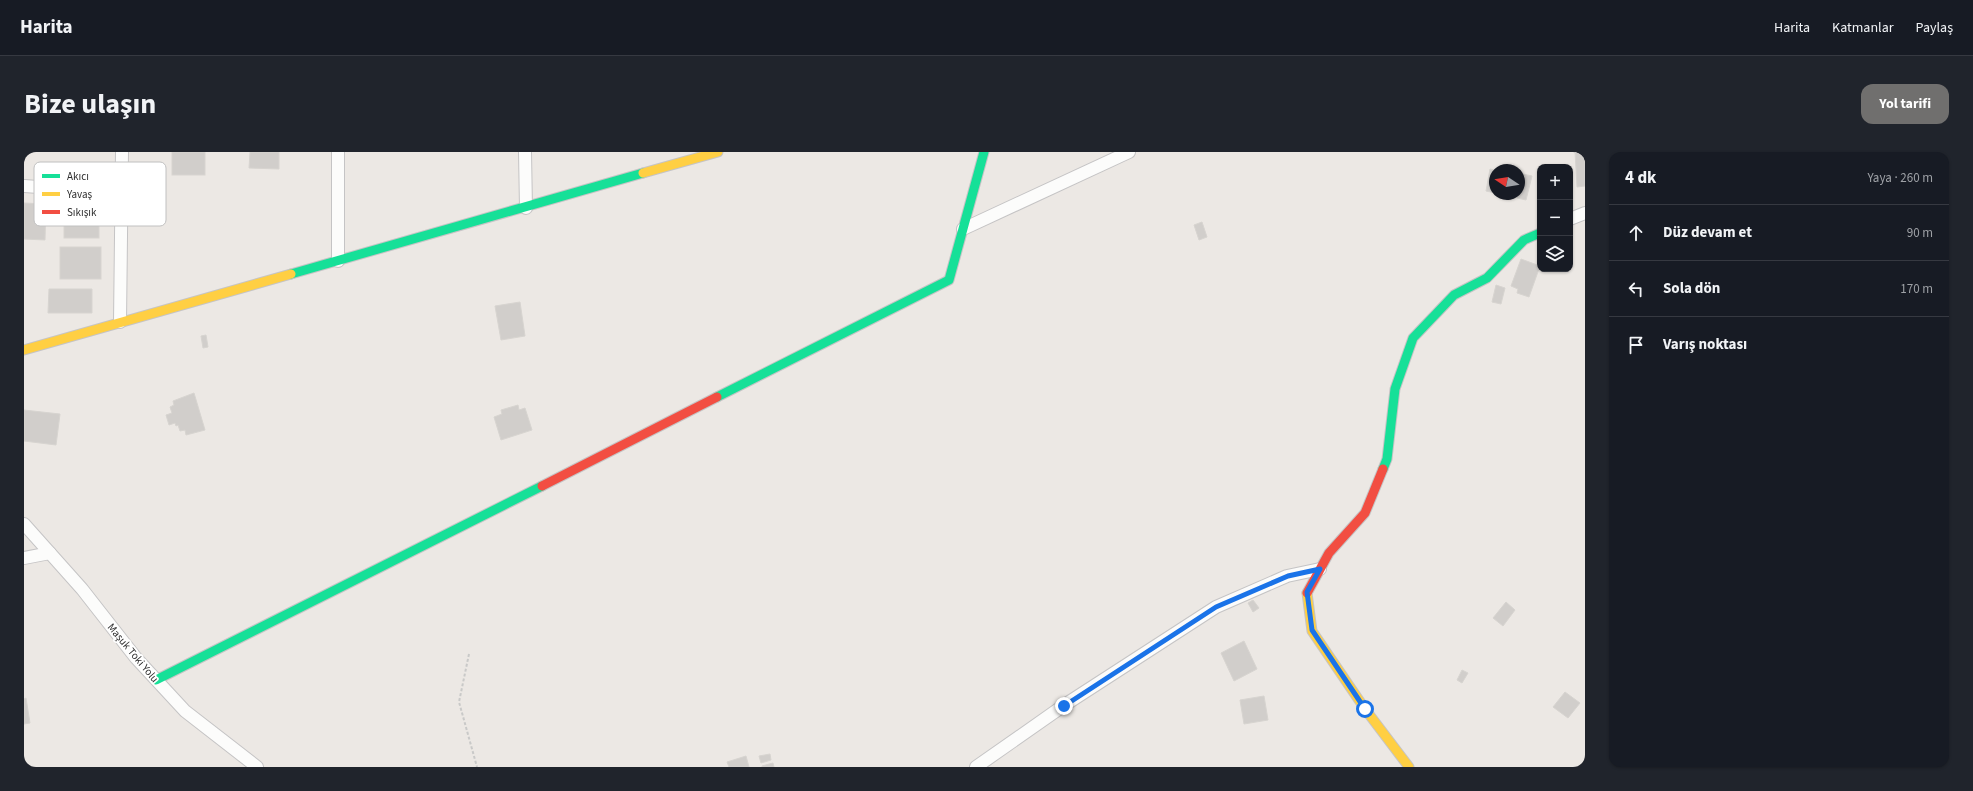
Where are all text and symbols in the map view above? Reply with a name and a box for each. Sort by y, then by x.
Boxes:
text: Harita [20,14,73,41]
text: Harita [1774,18,1810,38]
text: Katmanlar [1832,18,1894,38]
text: Paylaş [1916,18,1953,38]
text: Bize ulaşın [24,84,156,124]
button: Yol tarifi [1861,84,1949,124]
legend [34,162,166,226]
north arrow [1489,164,1525,200]
map controls [1537,164,1573,272]
button: + [1537,164,1573,200]
text: 4 dk [1625,166,1656,190]
text: Akıcı [67,169,89,184]
text: Yaya · 260 m [1868,169,1933,187]
text: Yavaş [66,187,92,202]
button: − [1537,200,1573,236]
text: Sıkışık [67,205,97,220]
icon: ahead [1625,222,1647,244]
text: Düz devam et [1663,222,1752,243]
text: 90 m [1907,224,1933,242]
button: layers [1537,236,1573,272]
icon: left [1625,278,1647,300]
text: Sola dön [1663,278,1720,299]
text: 170 m [1900,280,1933,298]
icon: arrive [1625,334,1647,356]
text: Varış noktası [1663,334,1747,355]
street label: Maşuk Toki Yolu [104,620,162,686]
route end [1055,697,1073,715]
route start [1356,700,1374,718]

